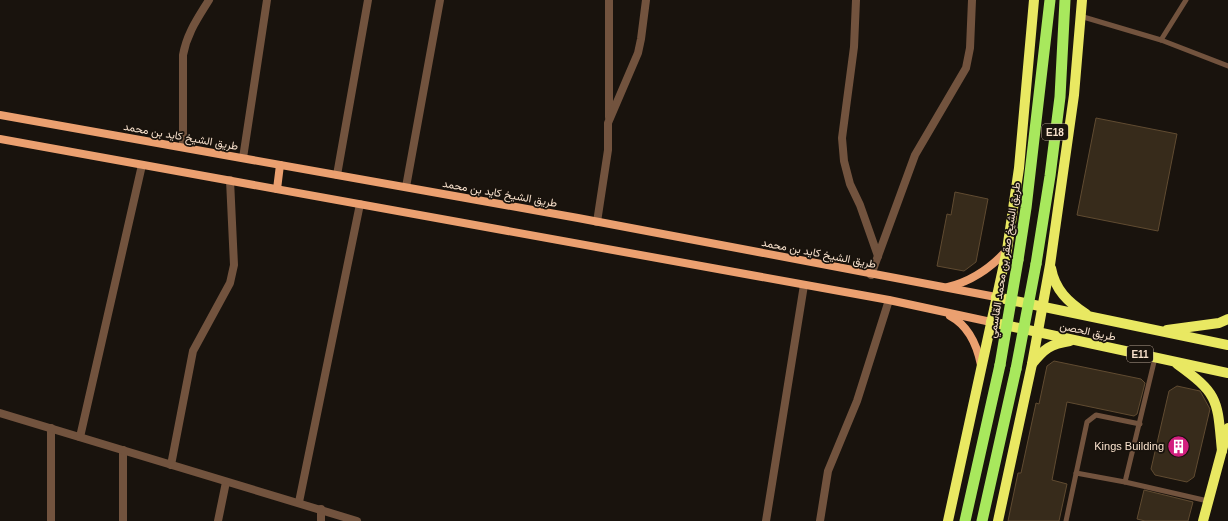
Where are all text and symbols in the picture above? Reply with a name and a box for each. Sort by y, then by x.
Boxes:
street label: طريق الشيخ كايد بن محمد [122,120,239,154]
road number: E18 [1042,124,1068,140]
street label: طريق الشيخ كايد بن محمد [441,177,558,211]
street label: طريق الشيخ صقر بن محمد القاسمي [986,181,1026,339]
street label: طريق الشيخ كايد بن محمد [760,236,877,272]
street label: طريق الحصن [1059,319,1117,344]
road number: E11 [1127,346,1153,362]
building icon: Kings Building [1166,433,1192,459]
place label: Kings Building [1094,440,1164,452]

